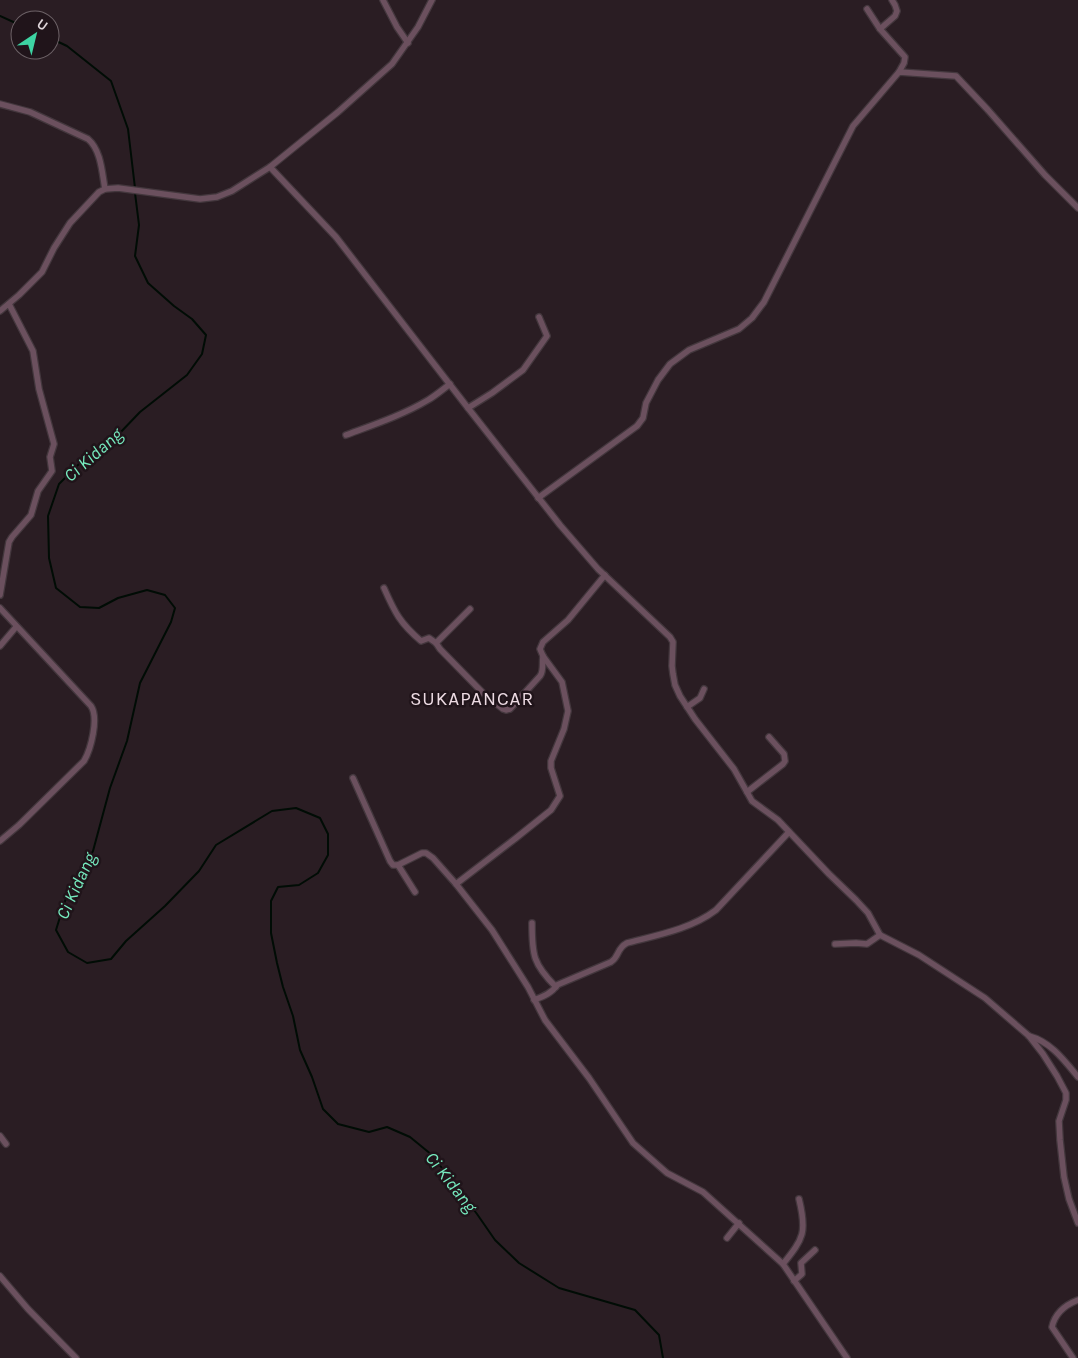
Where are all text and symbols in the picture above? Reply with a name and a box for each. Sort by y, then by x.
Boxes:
north arrow [10,10,60,60]
text: U [33,15,51,34]
water label: Ci Kidang [59,423,128,487]
district label: SUKAPANCAR [410,688,534,710]
water label: Ci Kidang [51,848,101,923]
water label: Ci Kidang [420,1147,482,1217]

